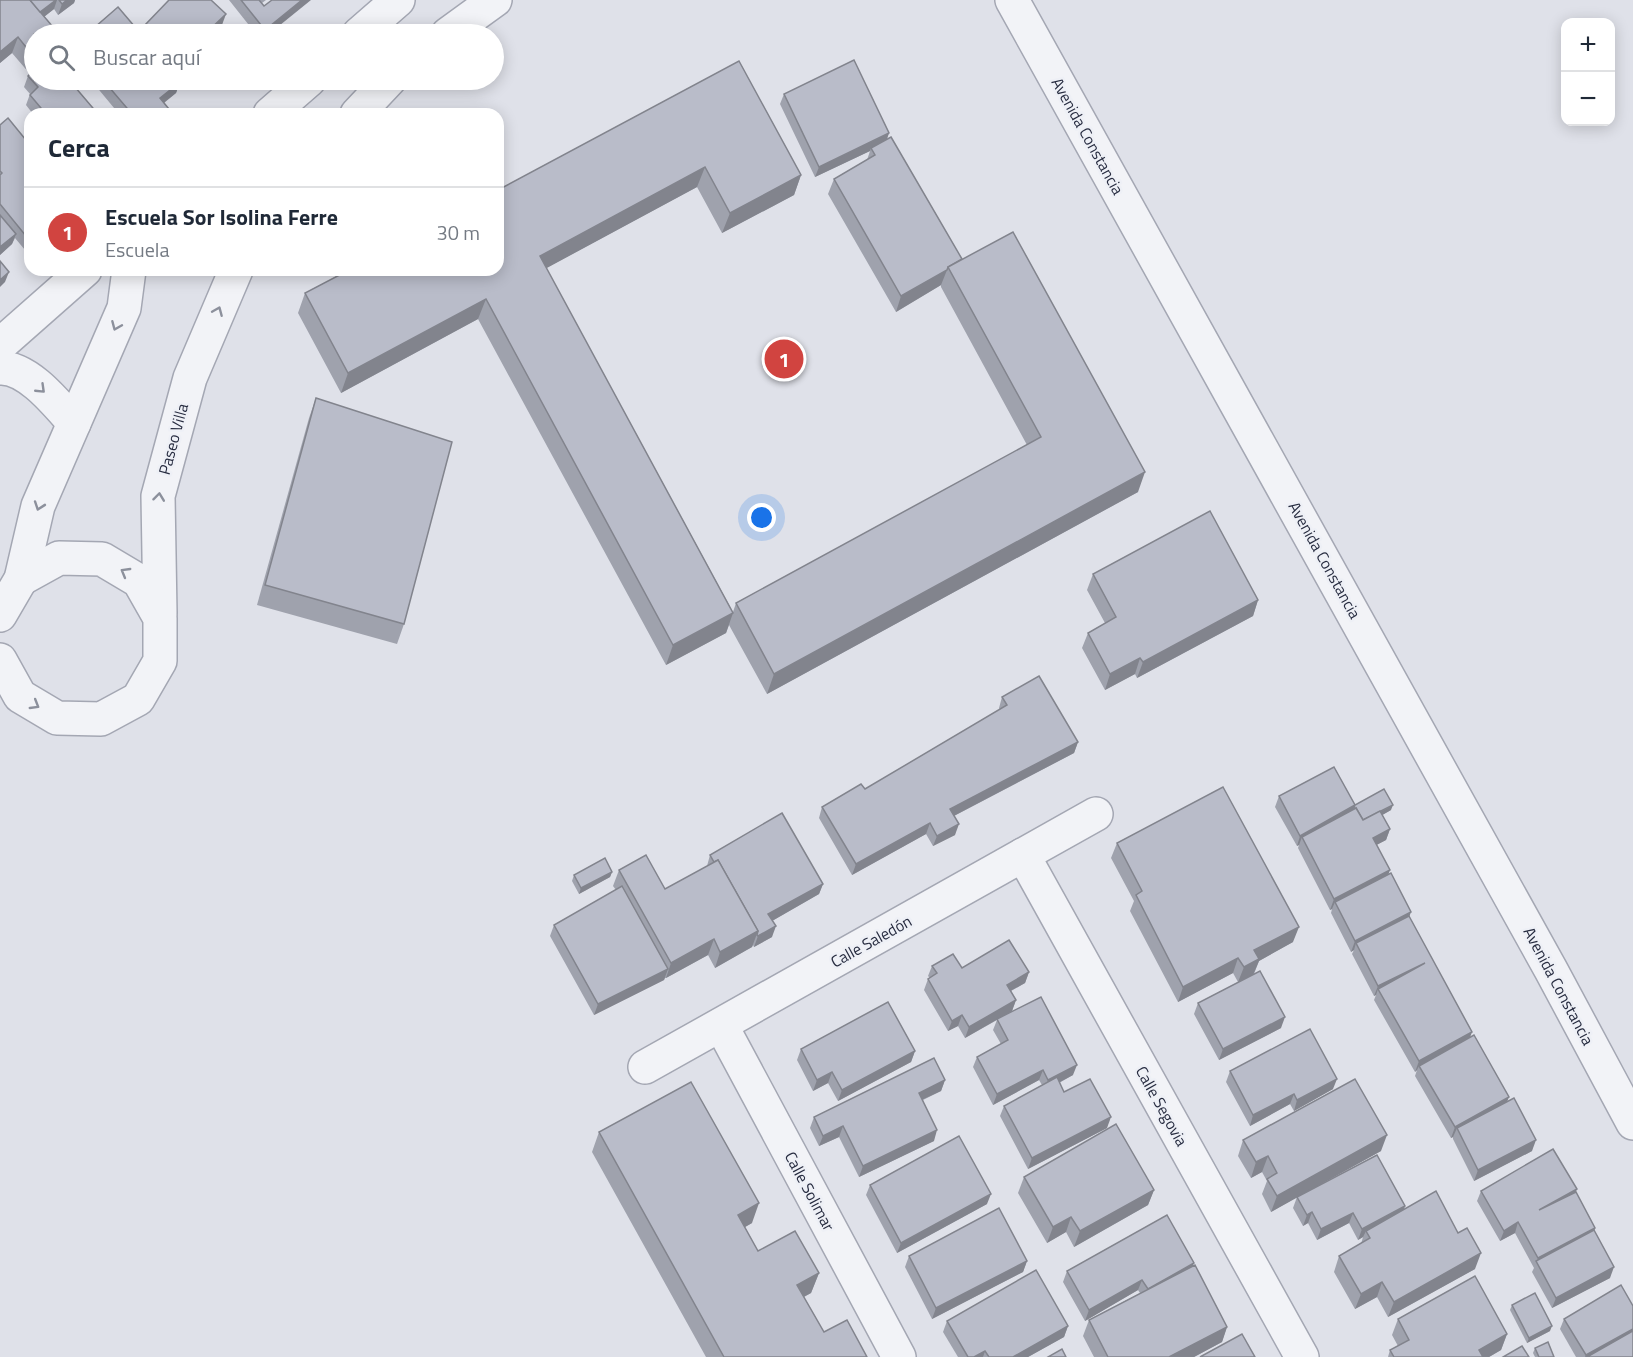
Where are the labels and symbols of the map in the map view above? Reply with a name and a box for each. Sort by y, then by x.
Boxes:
street label: Avenida Constancia [1046,73,1130,199]
one-way arrow [211,307,223,318]
one-way arrow [111,320,123,331]
pin: 1 [764,336,804,382]
one-way arrow [34,381,45,392]
street label: Paseo Villa [152,401,194,477]
one-way arrow [153,492,165,501]
street label: Avenida Constancia [1283,497,1367,623]
one-way arrow [34,500,47,511]
your location [747,503,776,532]
one-way arrow [121,568,131,579]
one-way arrow [29,697,39,709]
street label: Calle Saledón [826,909,916,973]
street label: Avenida Constancia [1518,923,1600,1049]
street label: Calle Segovia [1130,1062,1194,1150]
street label: Calle Solimar [779,1147,841,1235]

